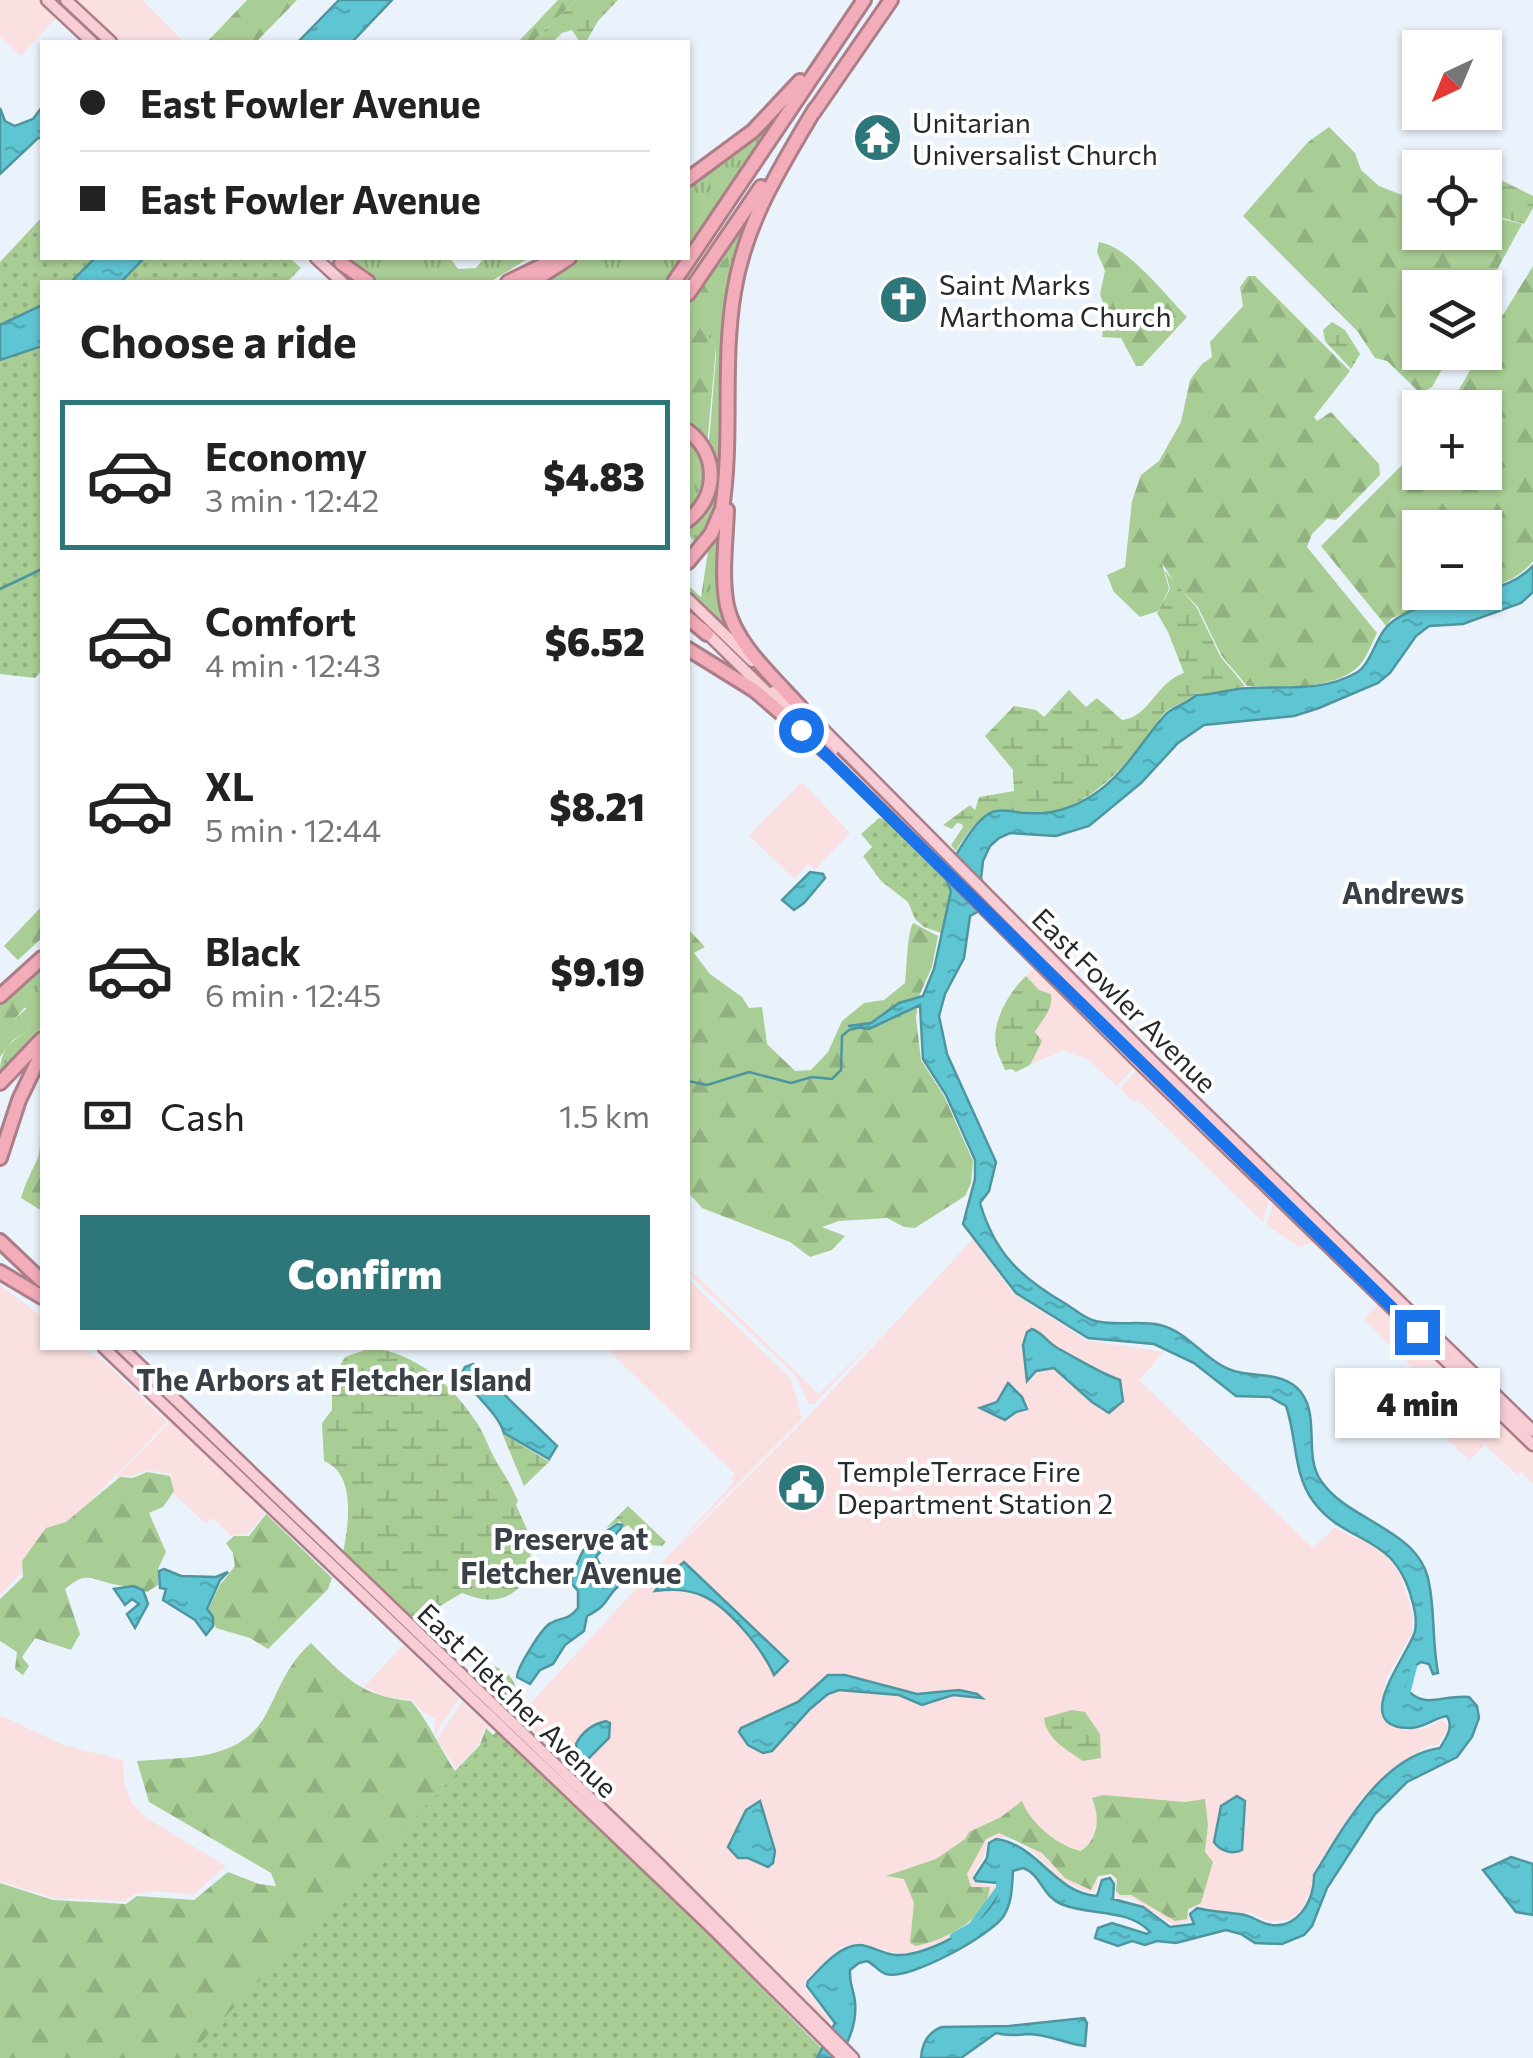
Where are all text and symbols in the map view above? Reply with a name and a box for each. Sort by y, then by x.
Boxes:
north arrow [1402,30,1502,130]
map controls [1402,30,1502,610]
text: East Fowler Avenue [140,79,481,126]
place label: Unitarian Universalist Church [912,105,1158,171]
temple icon: Unitarian Universalist Church [851,112,903,164]
button: locate [1402,150,1502,250]
text: East Fowler Avenue [140,175,481,222]
place label: Saint Marks Marthoma Church [939,267,1172,333]
button: layers [1402,270,1502,370]
church icon: Saint Marks Marthoma Church [878,274,930,326]
text: Choose a ride [80,312,357,367]
button: + [1402,390,1502,490]
icon: car [85,430,175,520]
text: Economy [205,432,367,479]
text: $4.83 [543,452,645,499]
text: 3 min · 12:42 [205,479,379,519]
button: − [1402,510,1502,610]
icon: car [85,595,175,685]
text: Comfort [205,597,356,644]
text: $6.52 [545,617,645,664]
text: 4 min · 12:43 [205,644,381,684]
route start [779,708,824,753]
icon: car [85,760,175,850]
text: XL [205,762,254,809]
text: $8.21 [549,782,645,829]
text: 5 min · 12:44 [205,809,381,849]
district label: Andrews [1342,873,1464,910]
street label: East Fowler Avenue [1026,901,1224,1099]
icon: car [85,925,175,1015]
text: Black [205,927,301,974]
text: $9.19 [550,947,645,994]
text: 6 min · 12:45 [205,974,381,1014]
icon: cash [80,1088,135,1143]
text: Cash [160,1092,245,1139]
text: 1.5 km [559,1095,650,1135]
button: Confirm [80,1215,650,1330]
route end [1395,1310,1440,1355]
district label: The Arbors at Fletcher Island [136,1360,532,1397]
callout: 4 min [1334,1367,1500,1437]
text: 4 min [1377,1383,1458,1423]
place label: TempleTerrace Fire Department Station 2 [837,1454,1113,1520]
public building icon: TempleTerrace Fire Department Station 2 [776,1461,828,1513]
district label: Preserve at Fletcher Avenue [460,1519,682,1590]
street label: East Fletcher Avenue [411,1596,625,1804]

